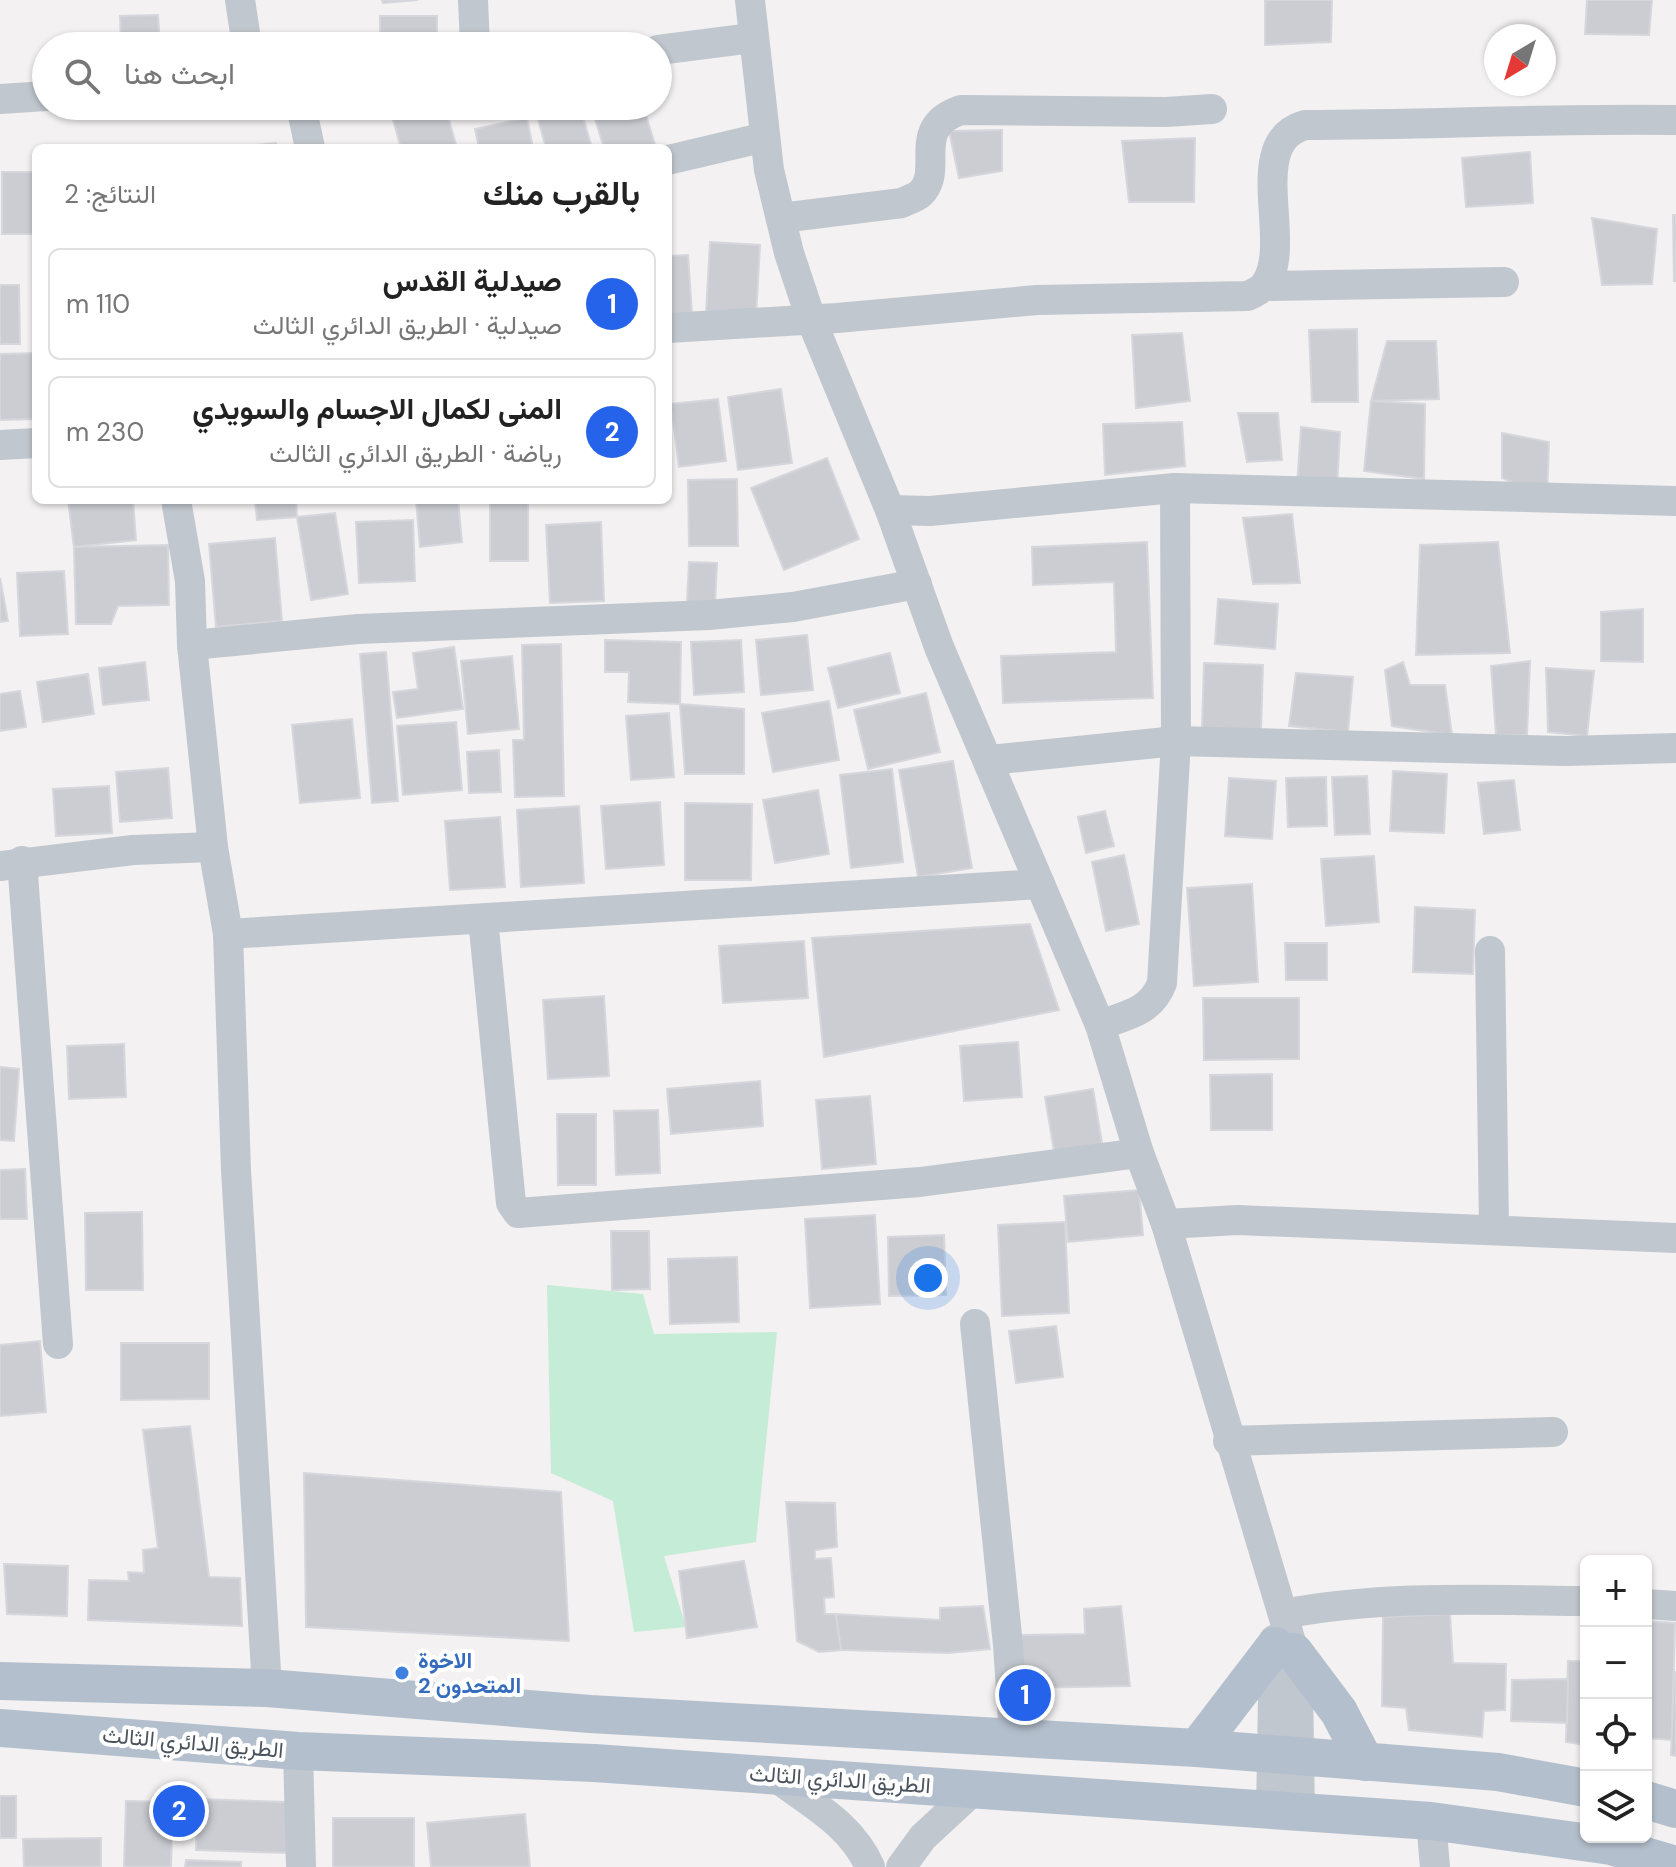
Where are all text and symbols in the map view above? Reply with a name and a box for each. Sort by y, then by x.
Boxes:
north arrow [1484,24,1556,96]
search box [32,32,672,120]
icon: search [60,54,104,98]
text: ابحث هنا [124,54,235,93]
text: بالقرب منك [483,171,640,216]
text: النتائج: 2 [64,177,156,211]
text: صيدلية القدس [382,261,562,300]
text: 110 m [66,287,130,321]
text: 1 [607,287,617,321]
text: صيدلية · الطريق الدائري الثالث [253,308,562,342]
text: المنى لكمال الاجسام والسويدي [192,389,562,428]
text: 230 m [66,415,144,449]
text: 2 [605,415,620,449]
text: رياضة · الطريق الدائري الثالث [269,436,562,470]
your location [908,1258,948,1298]
map controls [1580,1555,1652,1843]
button: + [1580,1555,1652,1627]
button: − [1580,1627,1652,1699]
place label: الاخوة المتحدون 2 [418,1646,521,1700]
marker: الاخوة المتحدون 2 [393,1664,411,1682]
pin: 1 [999,1665,1051,1725]
button: locate [1580,1699,1652,1771]
street label: الطريق الدائري الثالث [101,1720,285,1769]
street label: الطريق الدائري الثالث [748,1759,932,1804]
button: layers [1580,1771,1652,1843]
pin: 2 [153,1781,205,1841]

